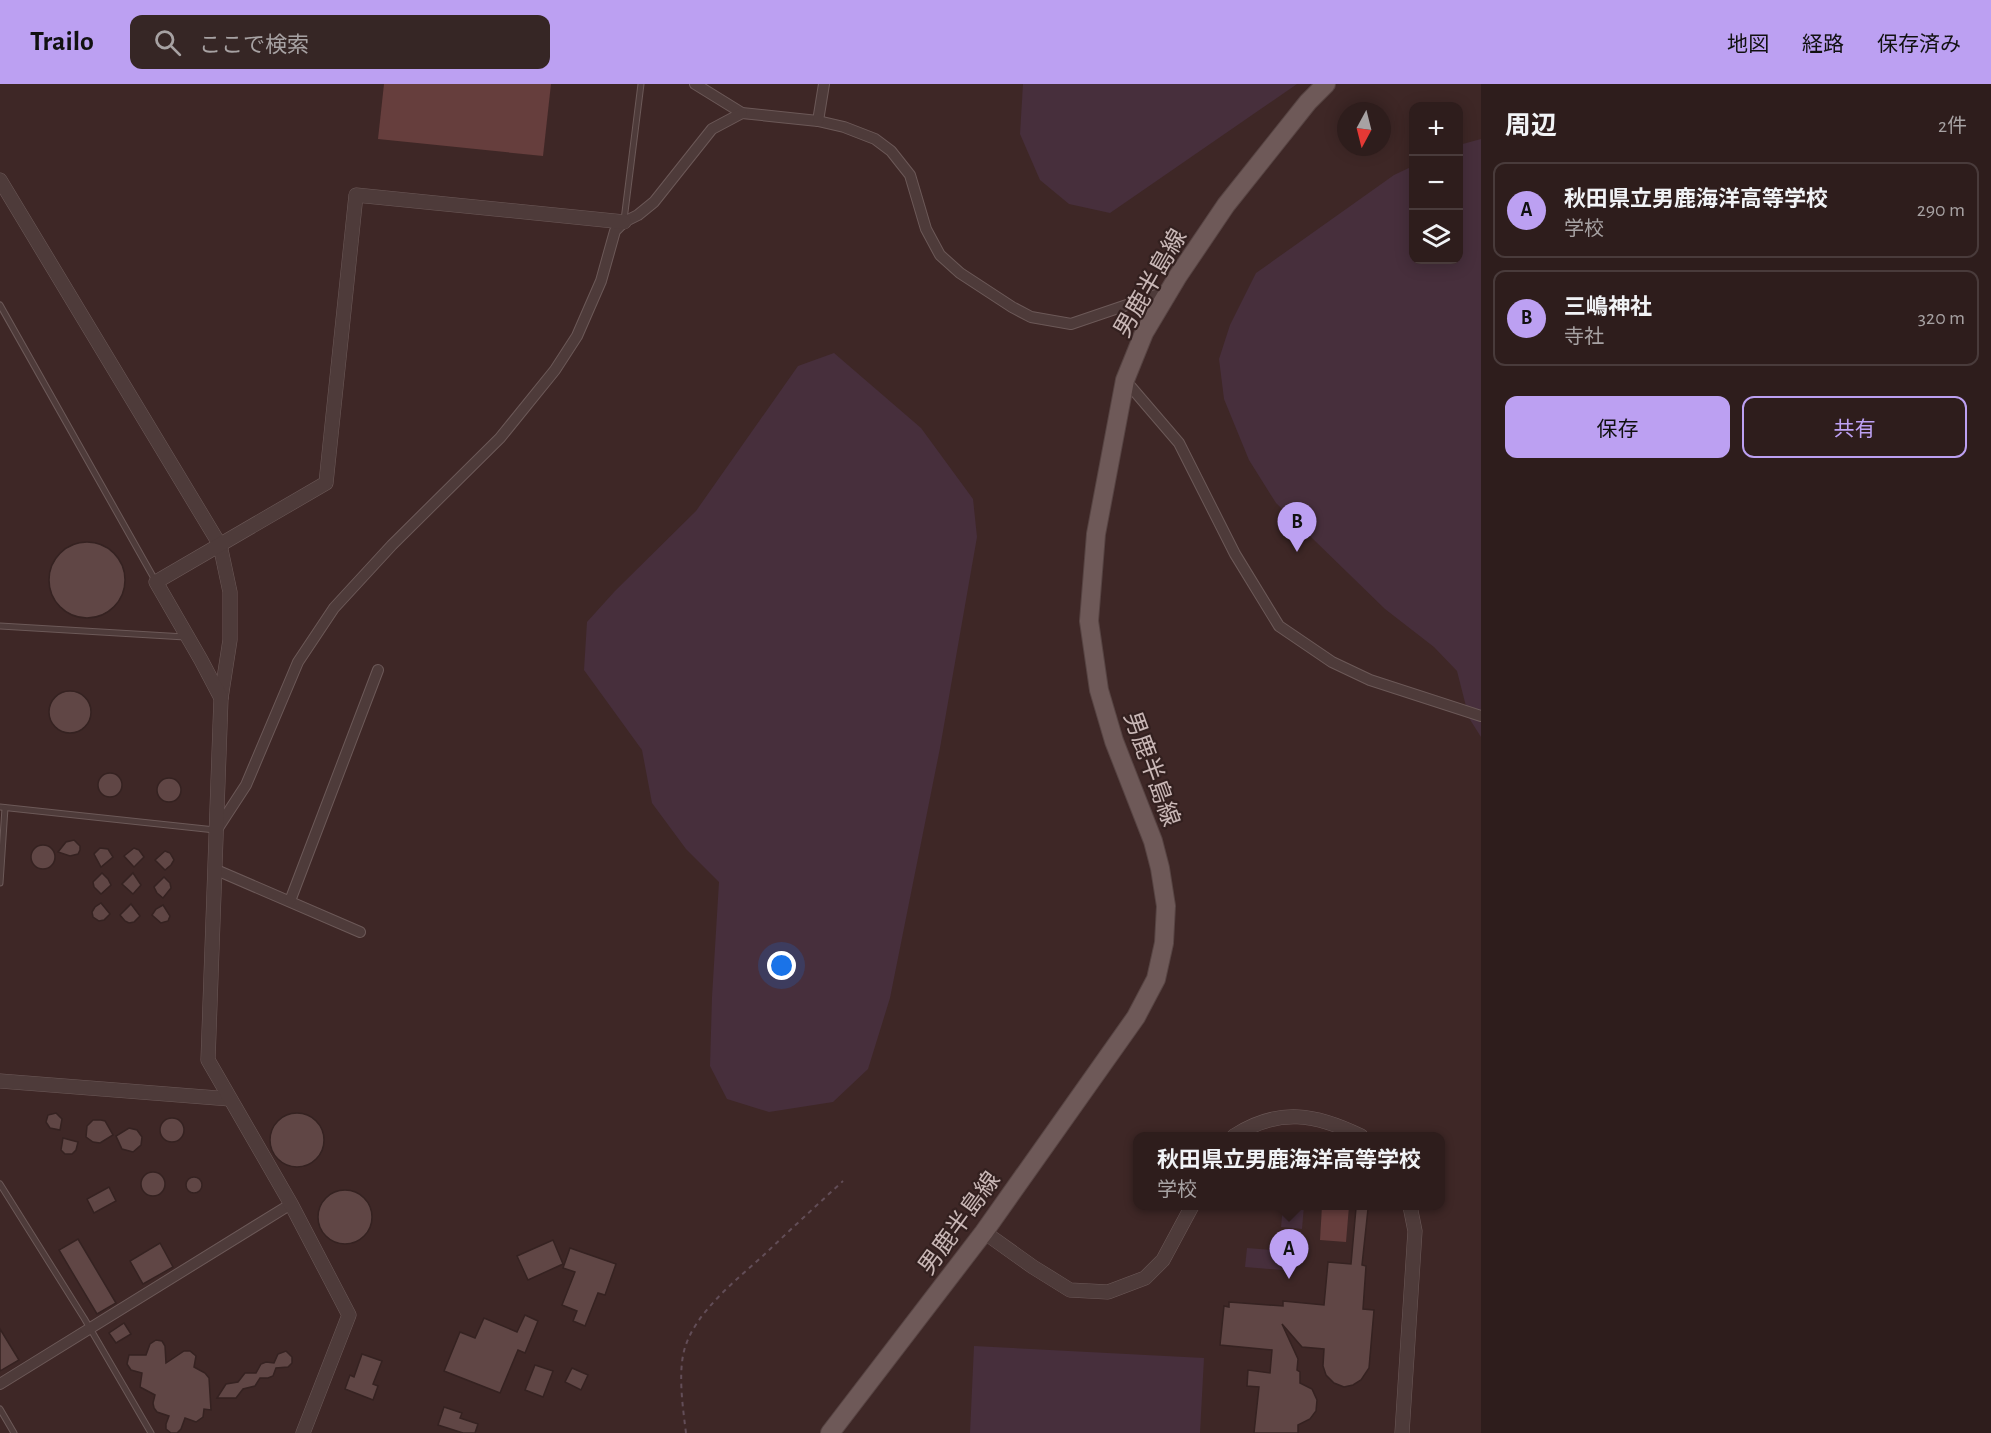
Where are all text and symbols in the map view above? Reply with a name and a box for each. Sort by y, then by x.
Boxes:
search box [130,15,550,69]
icon: search [151,26,184,59]
text: Trailo [30,28,94,56]
text: ここで検索 [199,34,309,56]
text: 地図 [1727,34,1769,55]
text: 経路 [1802,34,1844,55]
text: 保存済み [1877,34,1961,55]
north arrow [1337,102,1391,156]
map controls [1409,102,1463,264]
button: + [1409,102,1463,156]
text: 周辺 [1505,113,1557,139]
text: 2件 [1938,116,1967,136]
button: − [1409,156,1463,210]
text: 秋田県立男鹿海洋高等学校 [1564,188,1828,210]
text: A [1521,200,1533,220]
text: 290 m [1917,200,1965,220]
button: layers [1409,210,1463,264]
text: 学校 [1564,219,1604,239]
street label: 男鹿半島線 [1109,225,1191,341]
text: 三嶋神社 [1564,296,1652,318]
text: B [1521,308,1532,328]
text: 320 m [1918,308,1965,328]
text: 寺社 [1564,327,1604,347]
button: 保存 [1505,396,1730,458]
button: 共有 [1742,396,1967,458]
pin: B [1278,502,1316,552]
street label: 男鹿半島線 [1119,708,1185,830]
your location [767,951,796,980]
popup [1133,1132,1445,1210]
text: 秋田県立男鹿海洋高等学校 [1157,1149,1421,1171]
street label: 男鹿半島線 [913,1167,1005,1279]
text: 学校 [1157,1180,1197,1200]
pin: A [1270,1230,1308,1279]

